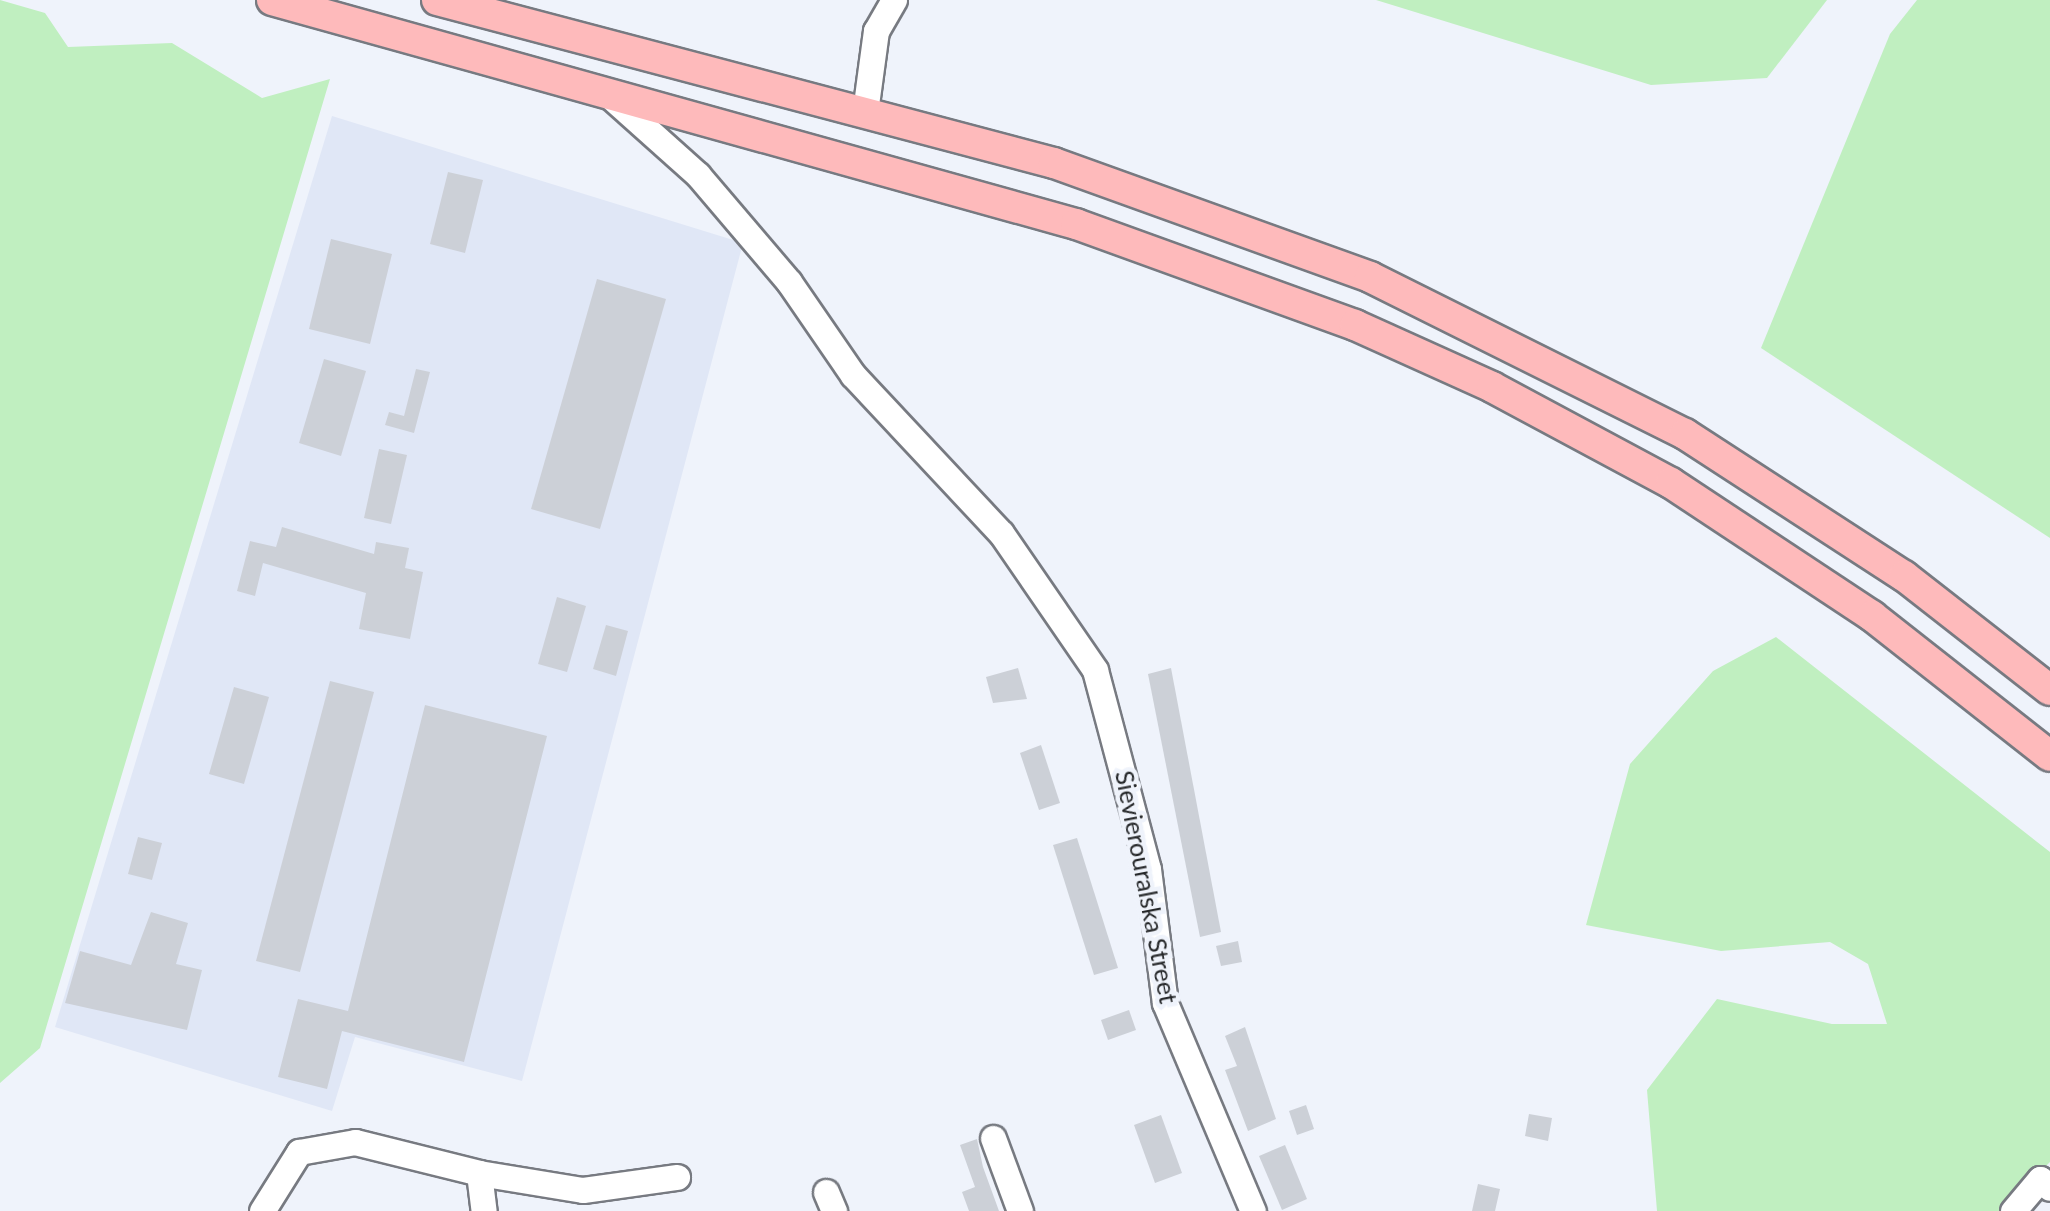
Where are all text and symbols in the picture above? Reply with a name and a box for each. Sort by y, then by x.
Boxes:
street label: Sievierouralska Street [1110,768,1184,1006]

